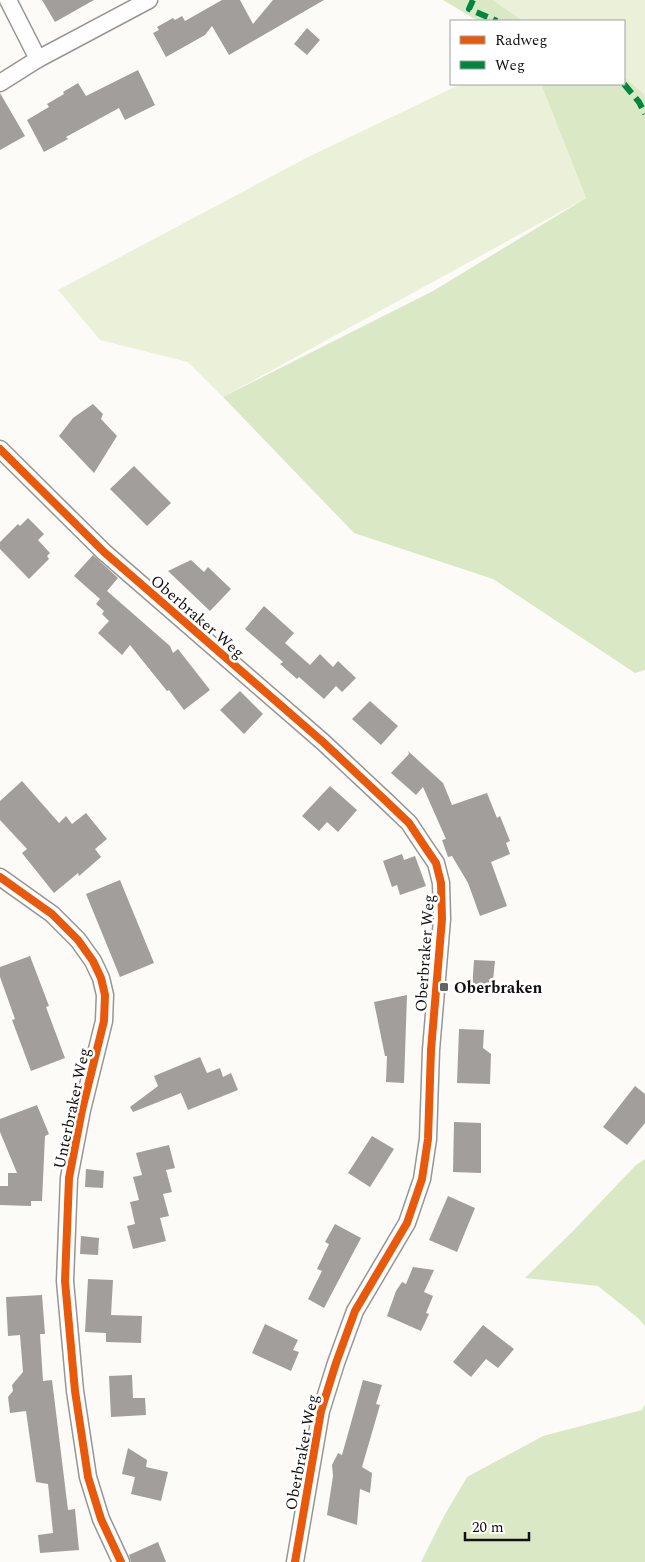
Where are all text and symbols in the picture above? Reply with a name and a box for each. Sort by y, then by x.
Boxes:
legend [450,20,625,85]
text: Radweg [495,29,548,52]
text: Weg [495,54,525,77]
street label: Oberbraker Weg [145,569,250,664]
street label: Oberbraker Weg [409,893,441,1013]
place label: Oberbraken [454,976,543,1000]
marker: Oberbraken [438,981,450,993]
street label: Unterbraker Weg [47,1045,97,1171]
street label: Oberbraker Weg [279,1392,325,1512]
scale bar [465,1510,529,1542]
text: 20 m [472,1516,504,1539]

